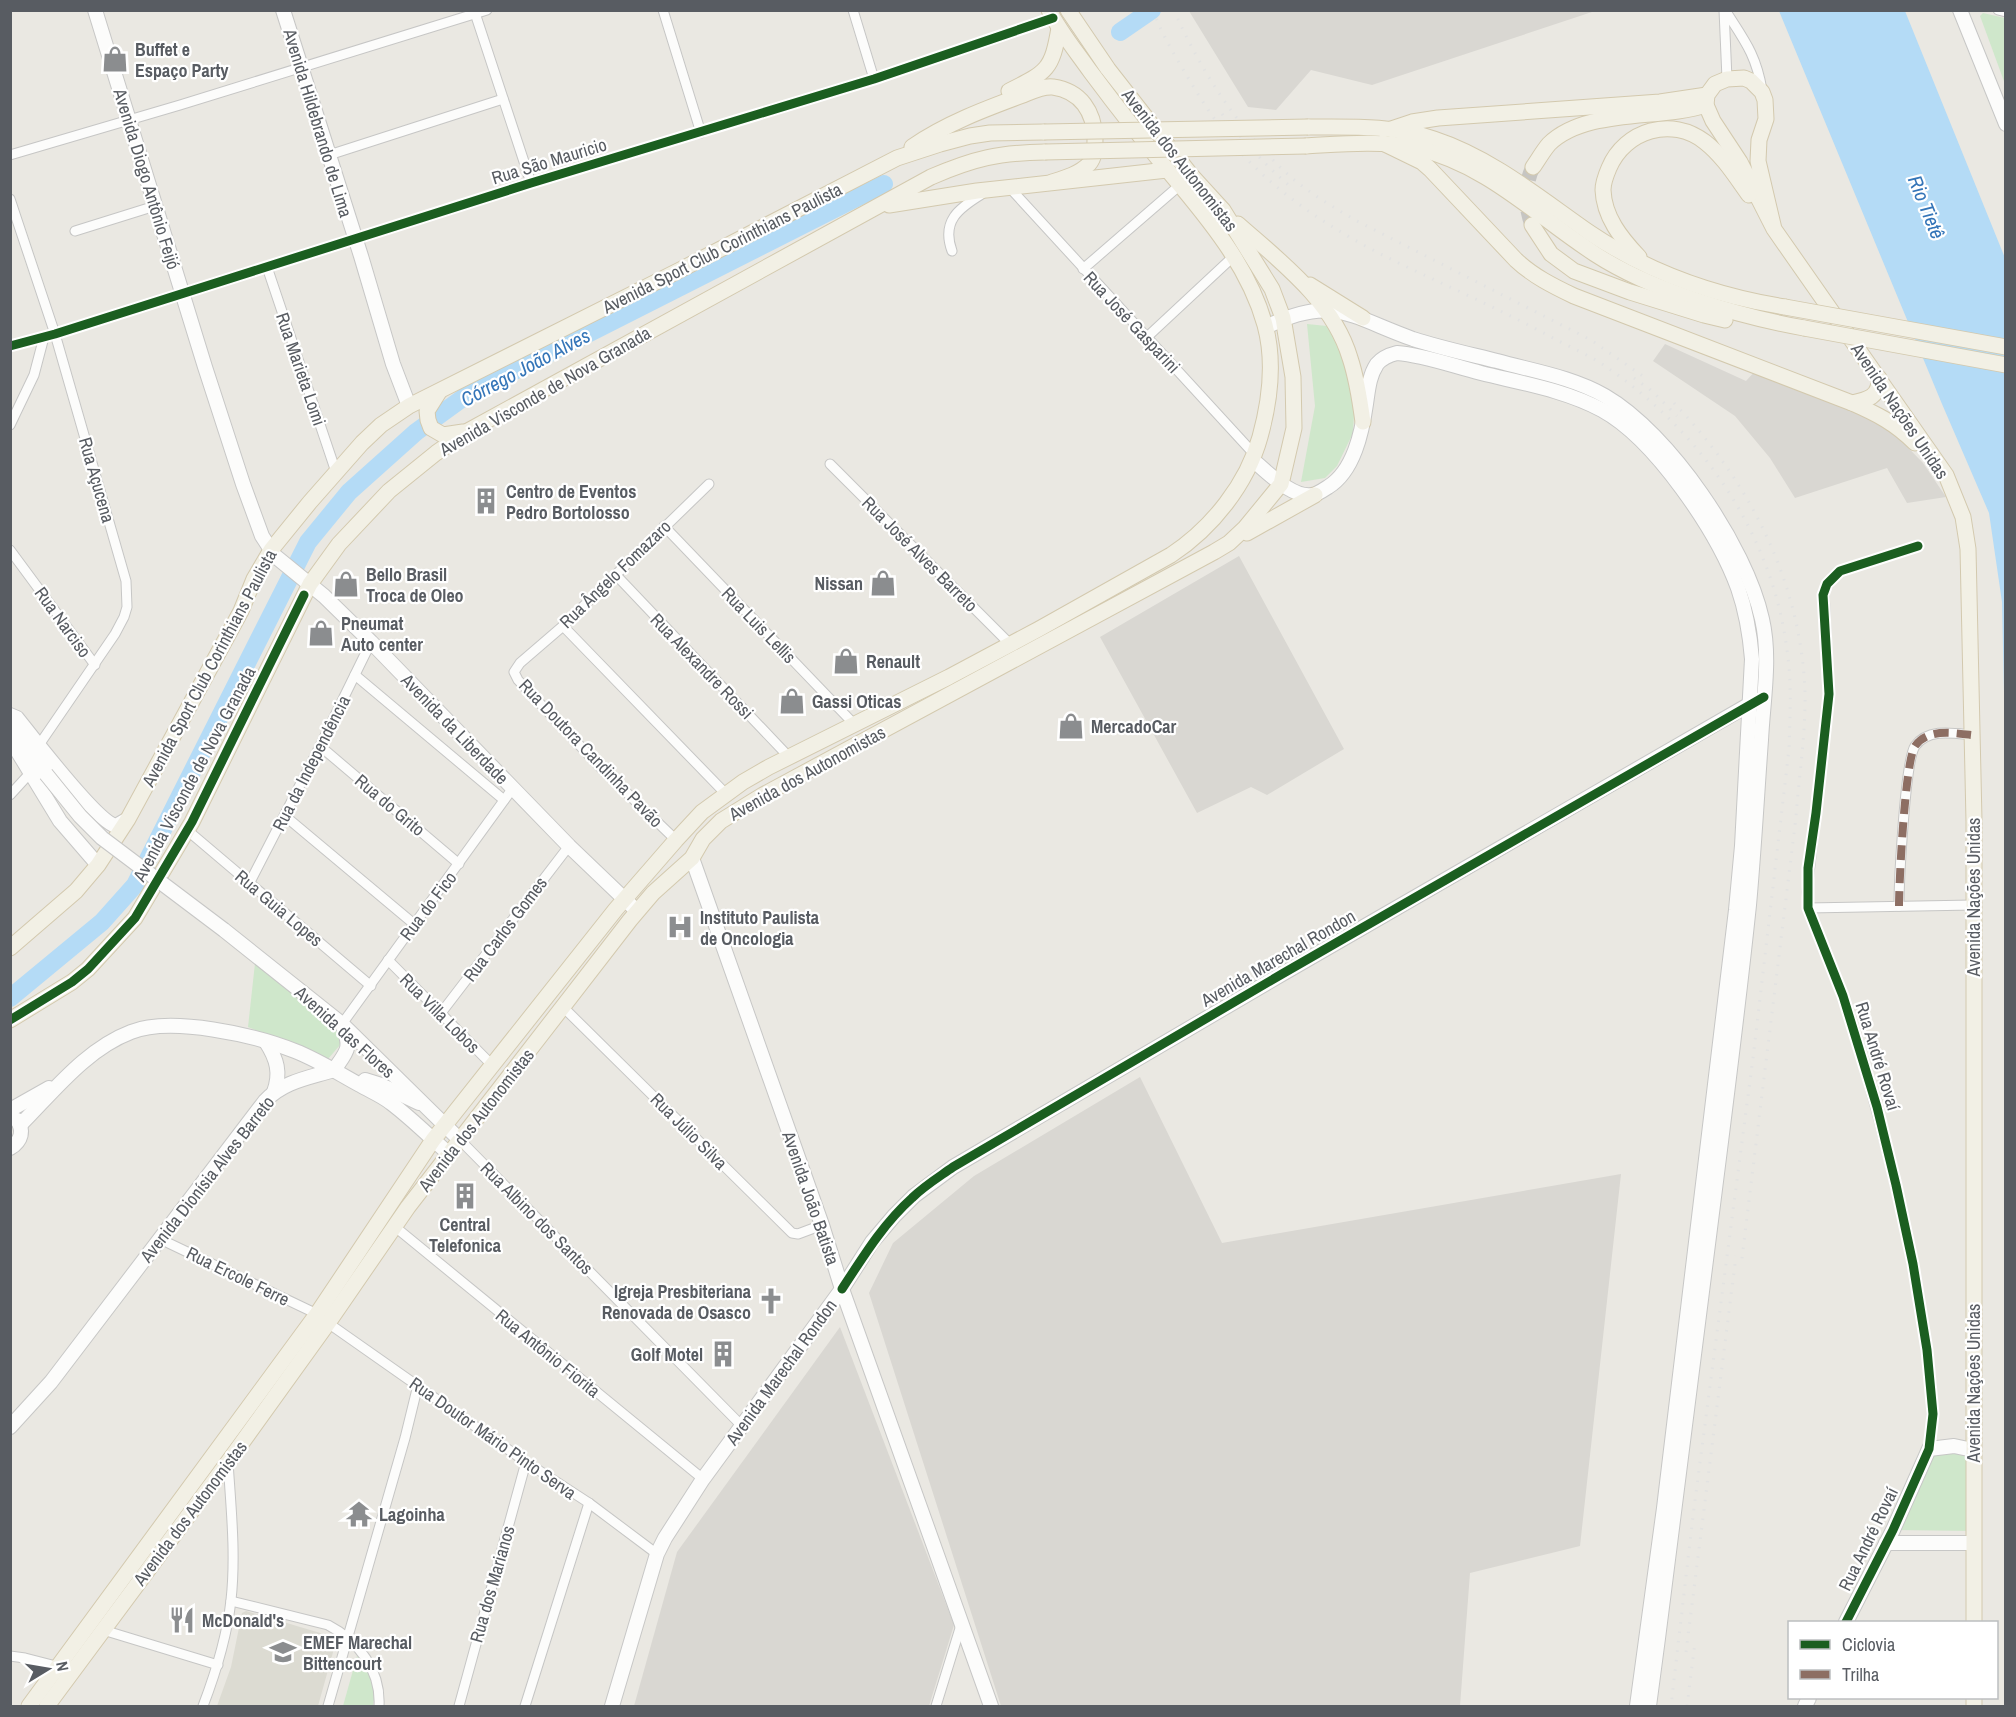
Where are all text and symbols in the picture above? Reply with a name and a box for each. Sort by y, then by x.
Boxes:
street label: Avenida Hildebrando de Lima [277,25,359,220]
place label: Buffet e Espaço Party [135,37,229,83]
shop icon: Buffet e Espaço Party [100,44,130,74]
street label: Avenida dos Autonomistas [1116,82,1244,237]
street label: Avenida Diogo Antônio Feijó [107,85,186,272]
street label: Rua São Mauricio [488,132,610,190]
water label: Rio Tietê [1902,171,1952,243]
street label: Avenida Sport Club Corinthians Paulista [597,177,846,320]
street label: Rua José Gasparini [1078,265,1186,379]
street label: Rua Marieta Lomi [270,309,332,429]
street label: Avenida Visconde de Nova Granada [434,320,655,462]
water label: Córrego João Alves [456,322,594,412]
street label: Avenida Nações Unidas [1845,337,1955,484]
street label: Rua Açucena [73,434,121,526]
place label: Centro de Eventos Pedro Bortolosso [506,479,636,525]
building icon: Centro de Eventos Pedro Bortolosso [471,486,501,516]
street label: Rua José Alves Barreto [857,491,983,617]
street label: Rua Ângelo Fomazaro [554,514,676,634]
street label: Avenida Sport Club Corinthians Paulista [135,545,282,792]
place label: Bello Brasil Troca de Oleo [366,562,464,608]
shop icon: Nissan [868,568,898,598]
shop icon: Bello Brasil Troca de Oleo [331,569,361,599]
place label: Nissan [815,571,863,596]
street label: Rua Narciso [29,581,97,663]
street label: Rua Luis Lellis [716,581,802,669]
street label: Rua Alexandre Rossi [645,607,759,725]
place label: Pneumat Auto center [341,611,423,657]
shop icon: Pneumat Auto center [306,618,336,648]
shop icon: Renault [831,646,861,676]
place label: Renault [866,649,920,674]
street label: Avenida Visconde de Nova Granada [126,662,261,887]
street label: Avenida da Liberdade [395,667,514,790]
street label: Rua Doutora Candinha Pavão [513,673,669,833]
shop icon: Gassi Oticas [777,686,807,716]
place label: Gassi Oticas [812,689,901,714]
street label: Rua da Independência [266,691,356,835]
shop icon: MercadoCar [1056,711,1086,741]
place label: MercadoCar [1091,714,1177,739]
street label: Avenida dos Autonomistas [723,720,890,827]
street label: Rua do Grito [350,768,430,842]
street label: Avenida Nações Unidas [1961,818,1986,977]
street label: Rua Guia Lopes [230,864,328,952]
street label: Rua do Fico [394,866,462,946]
street label: Rua Carlos Gomes [457,871,553,987]
street label: Avenida Marechal Rondon [1195,904,1360,1013]
place label: Instituto Paulista de Oncologia [700,905,820,951]
hospital icon: Instituto Paulista de Oncologia [665,912,695,942]
street label: Rua Villa Lobos [394,967,486,1059]
street label: Avenida das Flores [289,980,401,1084]
street label: Rua André Rovaí [1850,999,1907,1114]
street label: Avenida dos Autonomistas [412,1043,540,1198]
street label: Rua Júlio Silva [645,1087,733,1175]
street label: Avenida Dionísia Alves Barreto [133,1091,280,1268]
street label: Avenida João Batista [776,1127,846,1268]
street label: Rua Albino dos Santos [475,1156,599,1280]
building icon: Central Telefonica [450,1181,480,1211]
place label: Central Telefonica [429,1212,502,1258]
street label: Rua Ercole Ferre [182,1240,294,1312]
place label: Igreja Presbiteriana Renovada de Osasco [602,1279,752,1325]
church icon: Igreja Presbiteriana Renovada de Osasco [756,1286,786,1316]
street label: Avenida Marechal Rondon [719,1294,842,1451]
street label: Rua Antônio Fiorita [490,1303,606,1403]
street label: Avenida Nações Unidas [1961,1304,1986,1463]
building icon: Golf Motel [708,1339,738,1369]
place label: Golf Motel [631,1342,703,1367]
street label: Rua Doutor Mário Pinto Serva [405,1371,581,1505]
street label: Avenida dos Autonomistas [127,1435,253,1591]
street label: Rua André Rovaí [1832,1482,1904,1595]
temple icon: Lagoinha [344,1499,374,1529]
place label: Lagoinha [379,1502,445,1527]
street label: Rua dos Marianos [463,1523,521,1645]
restaurant icon: McDonald's [167,1605,197,1635]
place label: McDonald's [202,1608,284,1633]
legend [1788,1621,1998,1699]
place label: EMEF Marechal Bittencourt [303,1630,412,1676]
text: Ciclovia [1842,1632,1895,1657]
school or university icon: EMEF Marechal Bittencourt [268,1637,298,1667]
north arrow [18,1639,78,1699]
text: N [51,1659,74,1673]
text: Trilha [1842,1662,1879,1687]

